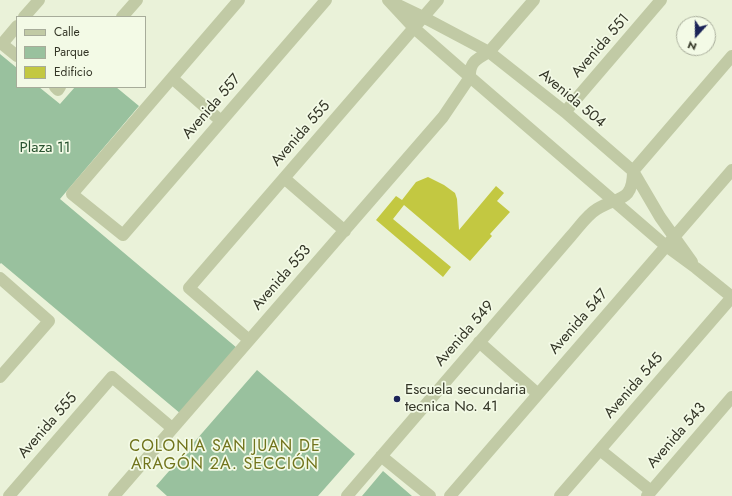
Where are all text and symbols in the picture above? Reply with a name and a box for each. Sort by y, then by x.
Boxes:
street label: Avenida 551 [568,10,634,82]
legend [16,16,146,88]
north arrow [676,16,716,56]
text: Calle [54,23,80,41]
text: N [685,37,699,55]
text: Parque [54,43,89,61]
text: Edificio [54,63,93,81]
street label: Avenida 504 [535,66,609,132]
street label: Avenida 557 [179,71,245,143]
street label: Avenida 555 [268,98,334,170]
park label: Plaza 11 [20,139,70,157]
street label: Avenida 553 [249,242,315,314]
street label: Avenida 547 [546,286,612,358]
street label: Avenida 549 [432,297,498,371]
street label: Avenida 545 [601,350,667,422]
place label: Escuela secundaria tecnica No. 41 [405,381,526,416]
street label: Avenida 555 [15,390,81,462]
marker: Escuela secundaria tecnica No. 41 [392,394,402,404]
street label: Avenida 543 [644,400,710,472]
district label: COLONIA SAN JUAN DE ARAGÓN 2A. SECCIÓN [129,437,321,475]

